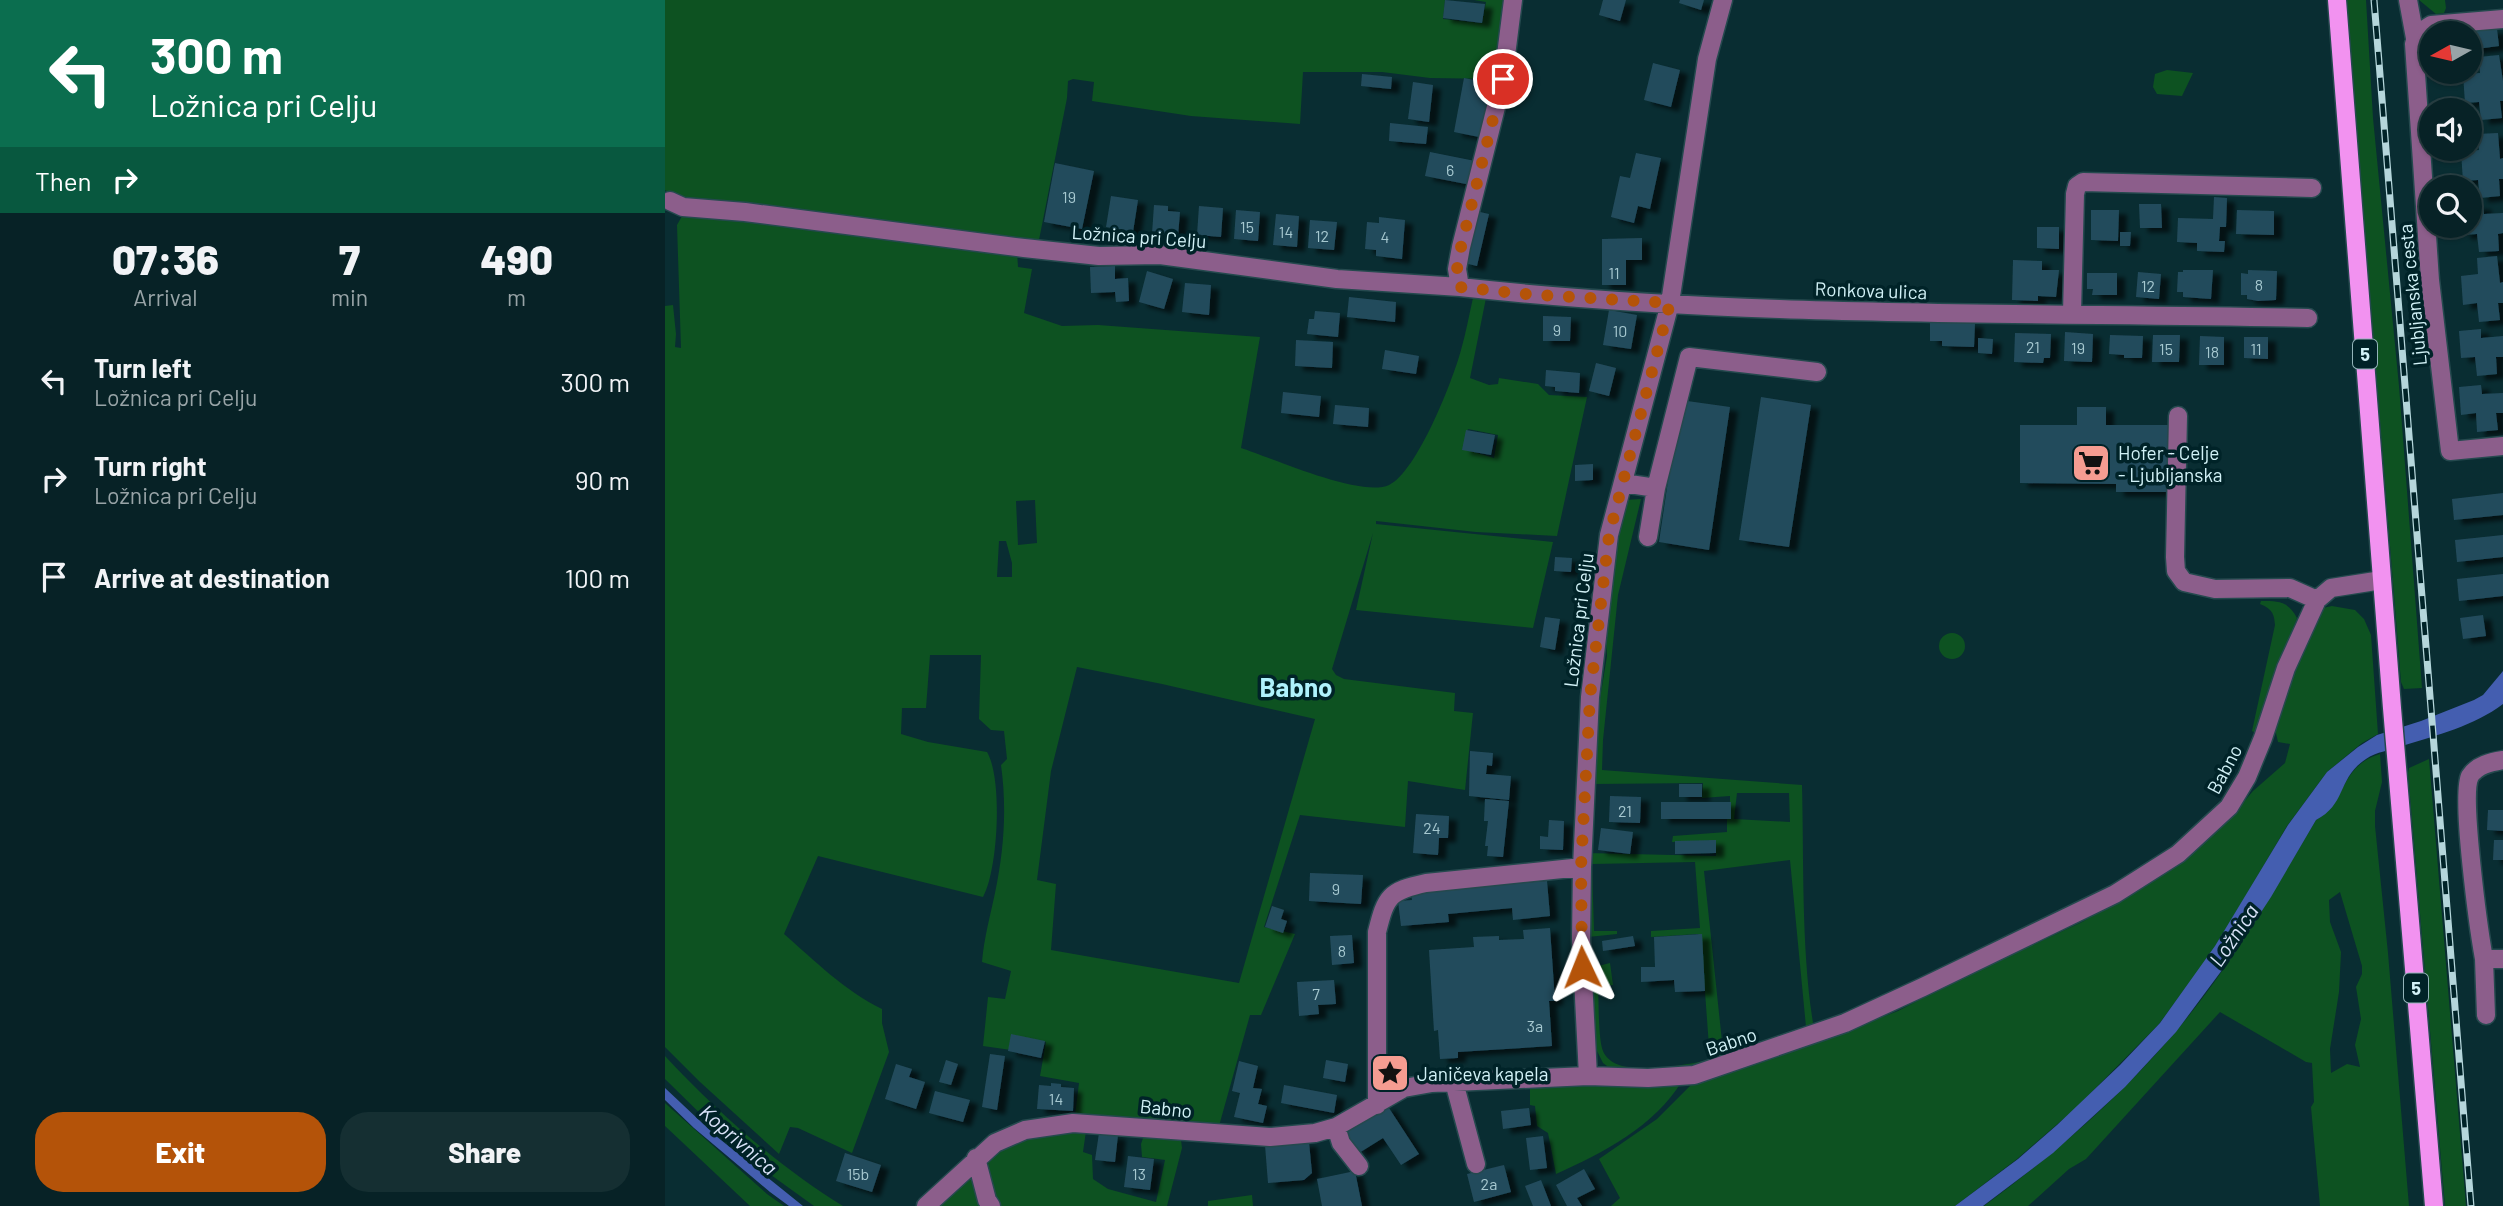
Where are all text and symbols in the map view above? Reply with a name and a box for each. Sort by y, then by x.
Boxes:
north arrow [2419,21,2481,84]
map controls [2419,21,2482,238]
text: 300 m [150,25,283,84]
icon: left [35,28,126,119]
pin [1473,49,1533,109]
icon: arrive [1484,60,1522,98]
text: Ložnica pri Celju [150,85,377,123]
button: sound [2419,98,2482,161]
house number: 6 [1446,160,1454,179]
icon: right [106,161,144,199]
text: Then [35,165,92,196]
button: search [2419,175,2482,238]
house number: 19 [1062,187,1076,206]
house number: 15 [1240,217,1254,236]
street label: Ložnica pri Celju [1071,220,1207,252]
house number: 14 [1279,222,1293,241]
street label: Ljubljanska cesta [2393,223,2431,367]
house number: 12 [1315,226,1329,245]
house number: 4 [1381,227,1389,246]
text: 07:36 [112,233,219,283]
text: 7 [339,233,360,283]
text: 490 [480,233,553,283]
house number: 11 [1608,263,1620,282]
house number: 8 [2255,275,2263,294]
house number: 12 [2141,276,2155,295]
street label: Ronkova ulica [1814,277,1928,303]
text: Arrival [133,283,198,311]
text: min [331,283,368,311]
text: m [507,283,526,311]
house number: 9 [1553,320,1561,339]
house number: 10 [1613,321,1627,340]
house number: 21 [2026,337,2040,356]
house number: 19 [2071,338,2085,357]
house number: 15 [2159,339,2173,358]
house number: 11 [2250,339,2262,358]
road number: 5 [2353,340,2377,368]
house number: 18 [2205,342,2219,361]
text: Turn left [94,352,192,383]
icon: left [35,362,73,400]
text: 300 m [561,366,630,397]
text: Ložnica pri Celju [94,383,257,411]
place label: Hofer - Celje - Ljubljanska [2118,441,2222,486]
supermarket icon: Hofer - Celje - Ljubljanska [2070,442,2112,484]
text: Turn right [94,450,207,481]
icon: right [35,460,73,498]
text: 90 m [575,464,630,495]
text: Ložnica pri Celju [94,481,257,509]
street label: Ložnica pri Celju [1558,552,1598,688]
icon: arrive [35,558,73,596]
text: Arrive at destination [94,562,330,593]
text: 100 m [565,562,630,593]
district label: Babno [1259,671,1333,702]
street label: Babno [2202,740,2246,798]
house number: 21 [1618,801,1632,820]
house number: 24 [1423,818,1441,837]
house number: 9 [1332,879,1340,898]
water label: Ložnica [2203,899,2263,971]
position arrow [1545,930,1619,1004]
house number: 8 [1338,941,1346,960]
road number: 5 [2404,973,2428,1002]
house number: 7 [1312,984,1320,1003]
house number: 3a [1527,1016,1543,1035]
street label: Babno [1703,1022,1759,1060]
place icon: Janičeva kapela [1369,1052,1411,1094]
place label: Janičeva kapela [1417,1062,1548,1085]
house number: 14 [1049,1089,1063,1108]
street label: Babno [1139,1094,1193,1122]
water label: Koprivnica [695,1099,783,1179]
button: Exit [35,1112,326,1192]
button: Share [340,1112,630,1192]
house number: 15b [847,1164,869,1183]
house number: 13 [1132,1164,1146,1183]
house number: 2a [1481,1174,1497,1193]

